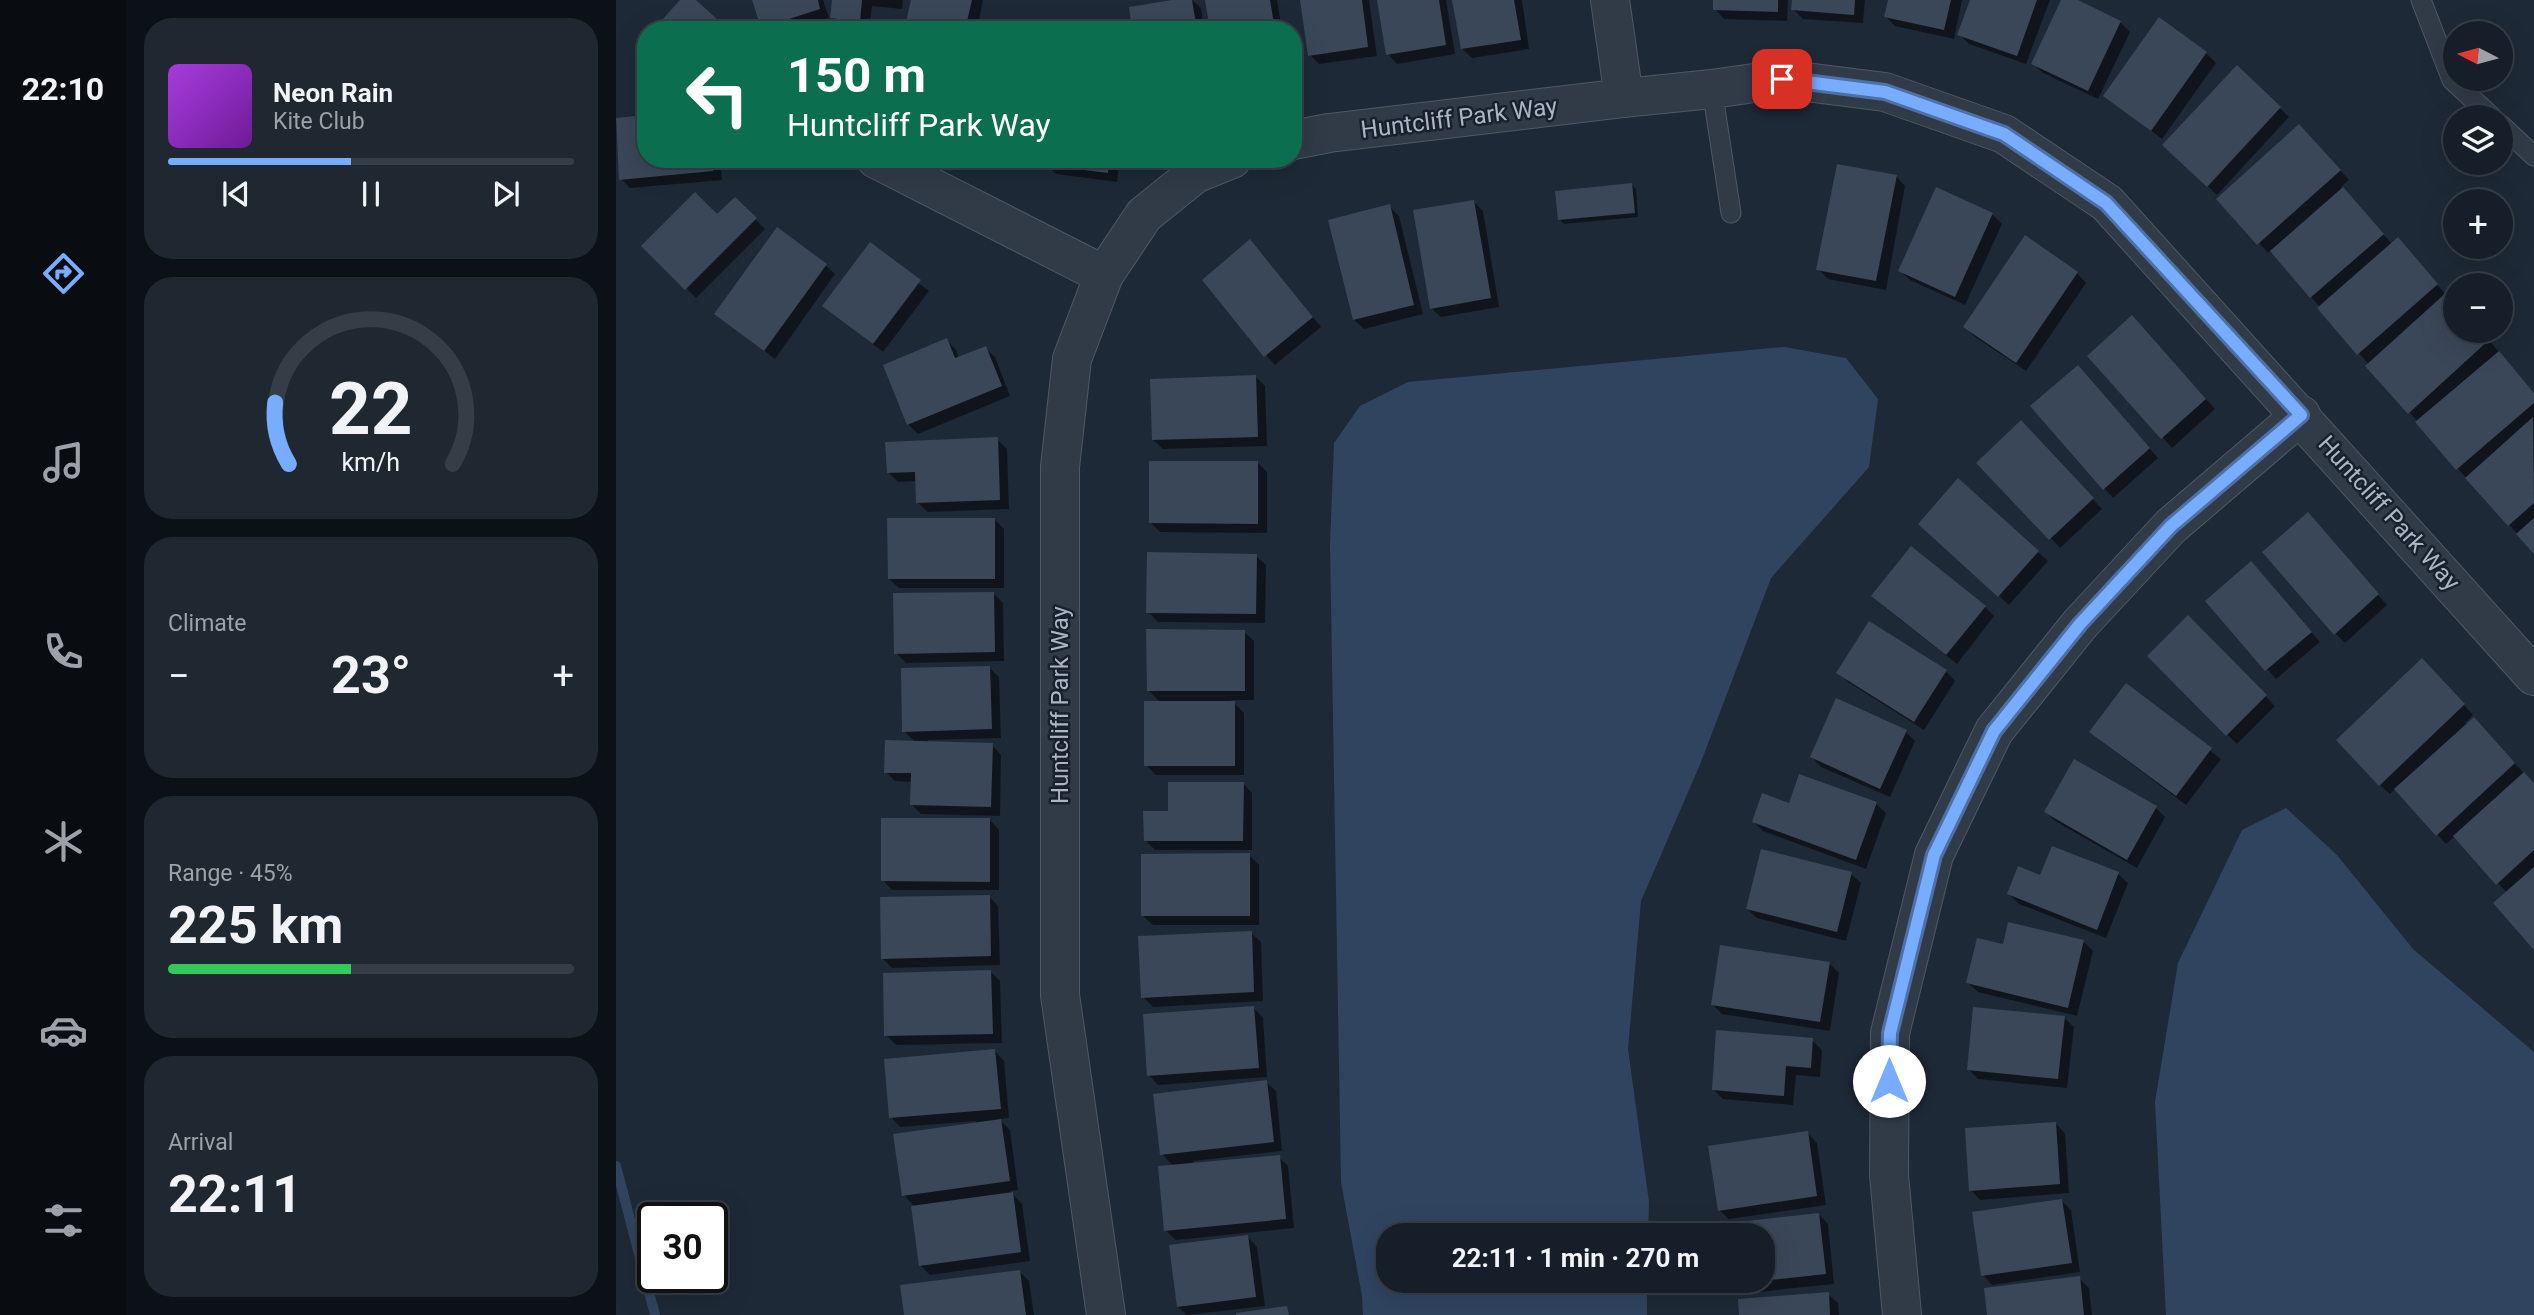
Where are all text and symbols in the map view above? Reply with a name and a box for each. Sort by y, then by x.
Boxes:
north arrow [2443,21,2513,91]
map controls [2443,21,2513,343]
text: 150 m [787,47,926,104]
icon: left [672,49,763,140]
pin [1752,49,1812,109]
icon: arrive [1763,60,1801,98]
text: 22:10 [22,70,104,108]
text: Neon Rain [273,78,393,108]
street label: Huntcliff Park Way [1359,92,1559,144]
button: layers [2443,105,2513,175]
text: Huntcliff Park Way [787,106,1051,144]
text: Kite Club [273,108,365,135]
icon: previous [217,175,255,213]
icon: pause [352,175,390,213]
icon: next [487,175,525,213]
button: + [2443,189,2513,259]
icon: directions [39,249,88,298]
button: − [2443,273,2513,343]
text: 22 [329,367,413,453]
street label: Huntcliff Park Way [2312,430,2466,596]
icon: music [39,438,88,487]
text: km/h [342,448,400,477]
street label: Huntcliff Park Way [1046,605,1074,804]
text: Climate [168,610,247,637]
icon: phone [39,627,88,676]
text: 23° [331,645,411,706]
text: − [168,654,190,698]
text: + [552,654,574,698]
icon: climate [39,817,88,866]
text: Range · 45% [168,860,293,887]
text: 225 km [168,895,343,956]
icon: car [39,1006,88,1055]
position arrow [1852,1044,1926,1118]
text: Arrival [168,1129,233,1156]
text: 22:11 [168,1164,302,1225]
icon: filters [39,1196,88,1245]
speed limit sign: 30 [637,1202,728,1293]
text: 22:11 · 1 min · 270 m [1452,1243,1699,1273]

